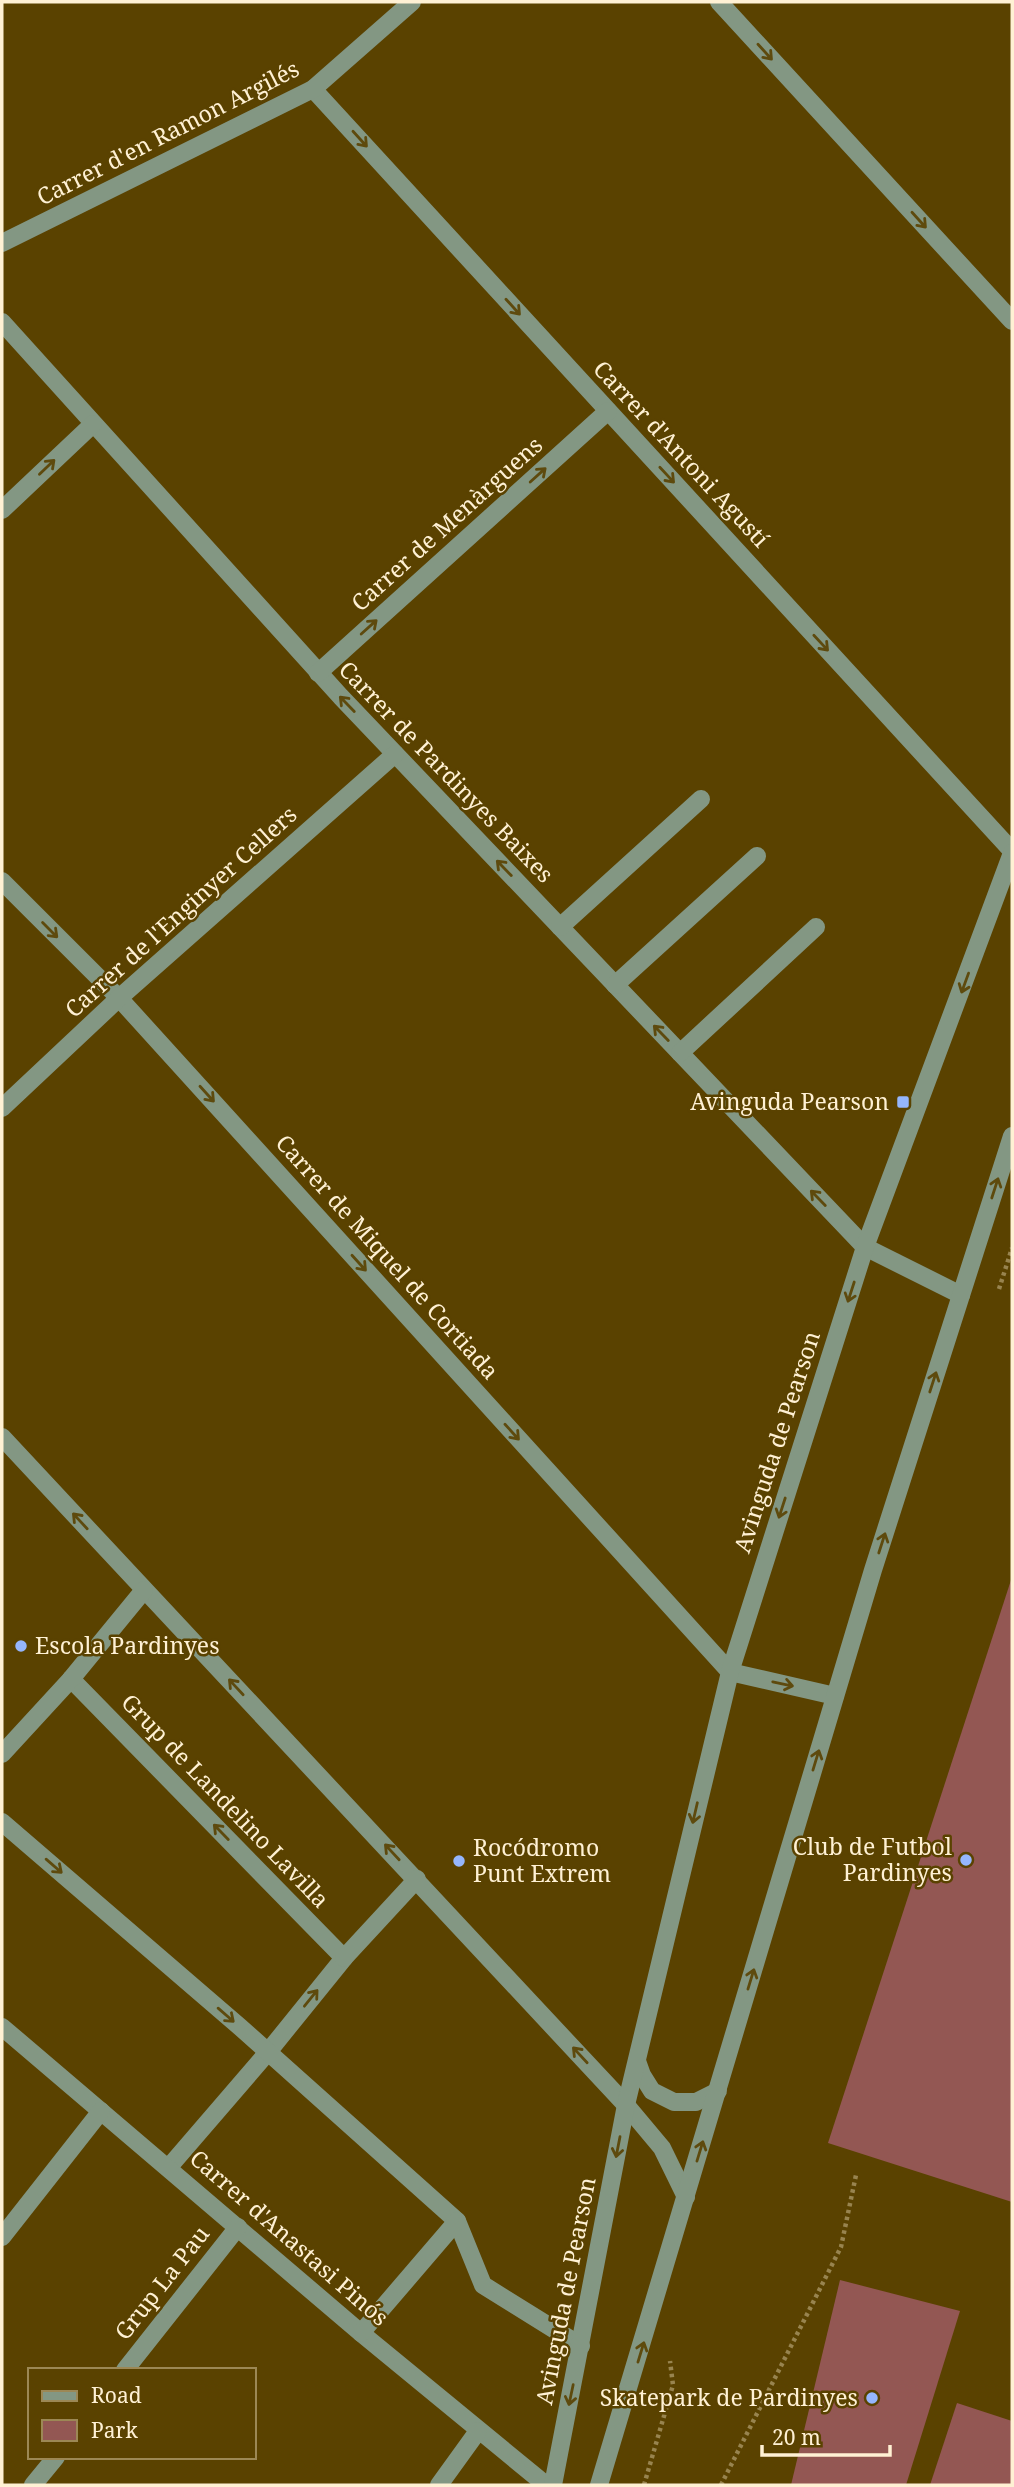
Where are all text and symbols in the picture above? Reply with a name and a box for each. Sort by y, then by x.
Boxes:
one-way arrow [757,43,774,60]
street label: Carrer d'en Ramon Argilés [31,52,304,212]
one-way arrow [351,130,368,147]
one-way arrow [911,211,927,229]
one-way arrow [505,298,521,316]
street label: Carrer d'Antoni Agustí [587,353,777,554]
street label: Carrer de Menàrguens [344,429,549,618]
one-way arrow [38,458,55,475]
one-way arrow [658,466,675,483]
one-way arrow [528,467,546,483]
one-way arrow [360,619,378,635]
one-way arrow [812,634,829,651]
street label: Carrer de Pardinyes Baixes [332,653,561,889]
one-way arrow [339,695,355,713]
street label: Carrer de l'Enginyer Cellers [57,798,303,1024]
one-way arrow [496,860,513,877]
one-way arrow [41,921,58,938]
one-way arrow [957,972,970,994]
one-way arrow [653,1025,670,1042]
one-way arrow [199,1085,215,1103]
place label: Avinguda Pearson [690,1085,889,1117]
marker: Avinguda Pearson [895,1094,911,1110]
street label: Carrer de Miquel de Cortiada [269,1127,507,1386]
one-way arrow [990,1177,1003,1199]
one-way arrow [810,1190,827,1207]
one-way arrow [351,1254,368,1271]
one-way arrow [844,1280,856,1302]
street label: Avinguda de Pearson [725,1327,827,1557]
one-way arrow [927,1371,940,1393]
one-way arrow [504,1423,520,1441]
one-way arrow [774,1497,787,1519]
one-way arrow [72,1512,88,1530]
one-way arrow [876,1532,889,1554]
place label: Escola Pardinyes [35,1629,220,1661]
marker: Escola Pardinyes [13,1638,29,1654]
one-way arrow [771,1677,794,1691]
one-way arrow [227,1679,244,1696]
street label: Grup de Landelino Lavilla [115,1686,337,1915]
one-way arrow [811,1750,824,1772]
one-way arrow [688,1801,701,1824]
one-way arrow [213,1824,230,1841]
place label: Club de Futbol Pardinyes [793,1830,952,1888]
place label: Rocódromo Punt Extrem [473,1831,611,1889]
one-way arrow [384,1843,400,1861]
marker: Club de Futbol Pardinyes [958,1852,974,1868]
marker: Rocódromo Punt Extrem [451,1853,467,1869]
one-way arrow [44,1858,62,1874]
one-way arrow [746,1968,759,1990]
one-way arrow [303,1990,319,2008]
one-way arrow [217,2007,235,2023]
one-way arrow [572,2046,588,2064]
one-way arrow [611,2135,625,2158]
one-way arrow [695,2140,708,2162]
street label: Carrer d'Anastasi Pinós [183,2142,396,2333]
street label: Avinguda de Pearson [527,2174,603,2407]
street label: Grup La Pau [107,2218,216,2346]
one-way arrow [635,2341,648,2363]
legend [28,2368,256,2459]
text: Road [91,2381,142,2409]
place label: Skatepark de Pardinyes [600,2381,858,2413]
one-way arrow [563,2383,577,2406]
marker: Skatepark de Pardinyes [864,2390,880,2406]
scale bar [762,2414,890,2458]
text: Park [91,2416,138,2444]
text: 20 m [772,2423,821,2451]

